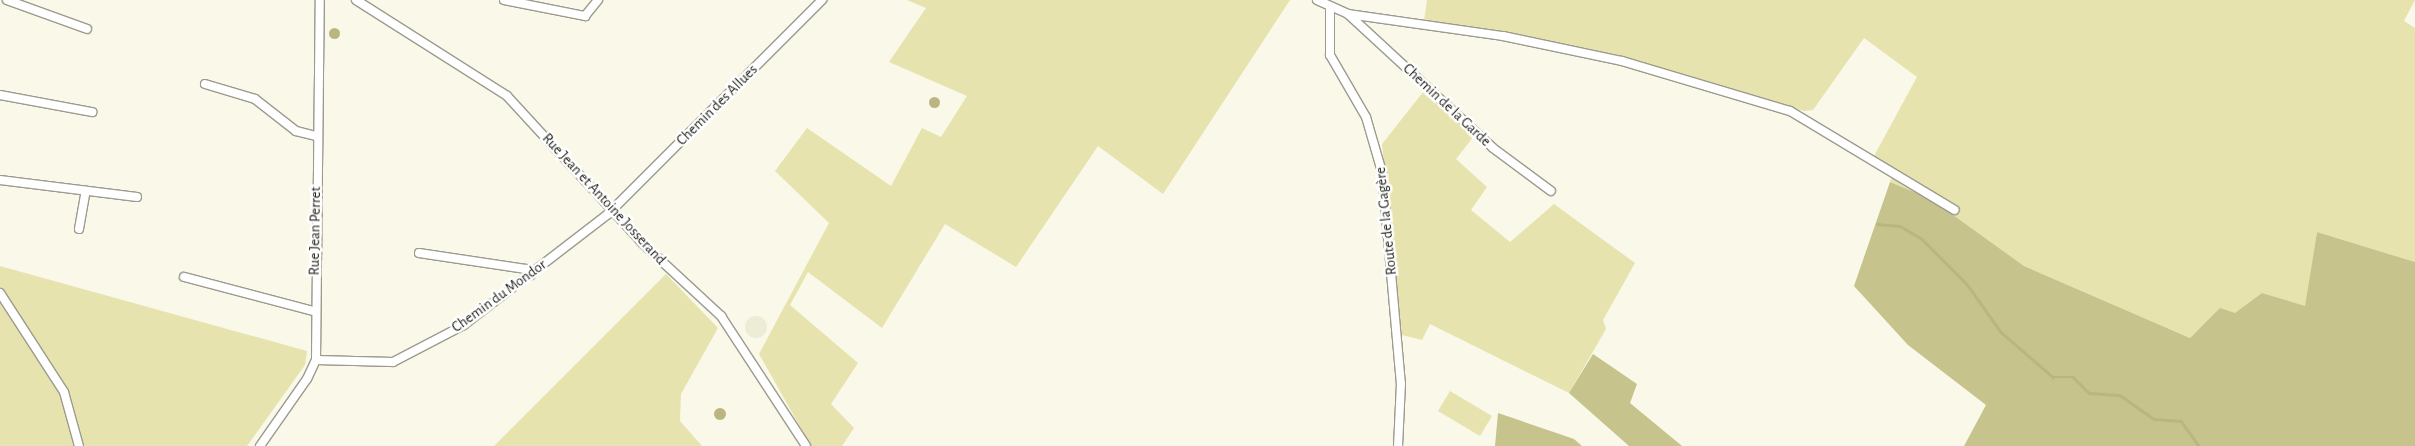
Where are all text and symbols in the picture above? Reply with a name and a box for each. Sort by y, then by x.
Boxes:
street label: Chemin de la Garde [1399,60,1495,150]
street label: Chemin des Allues [673,61,761,149]
street label: Rue Jean et Antoine Josserand [538,130,670,268]
street label: Route de la Gagère [1371,166,1401,276]
street label: Rue Jean Perret [305,186,325,276]
street label: Chemin du Mondor [448,256,550,336]

